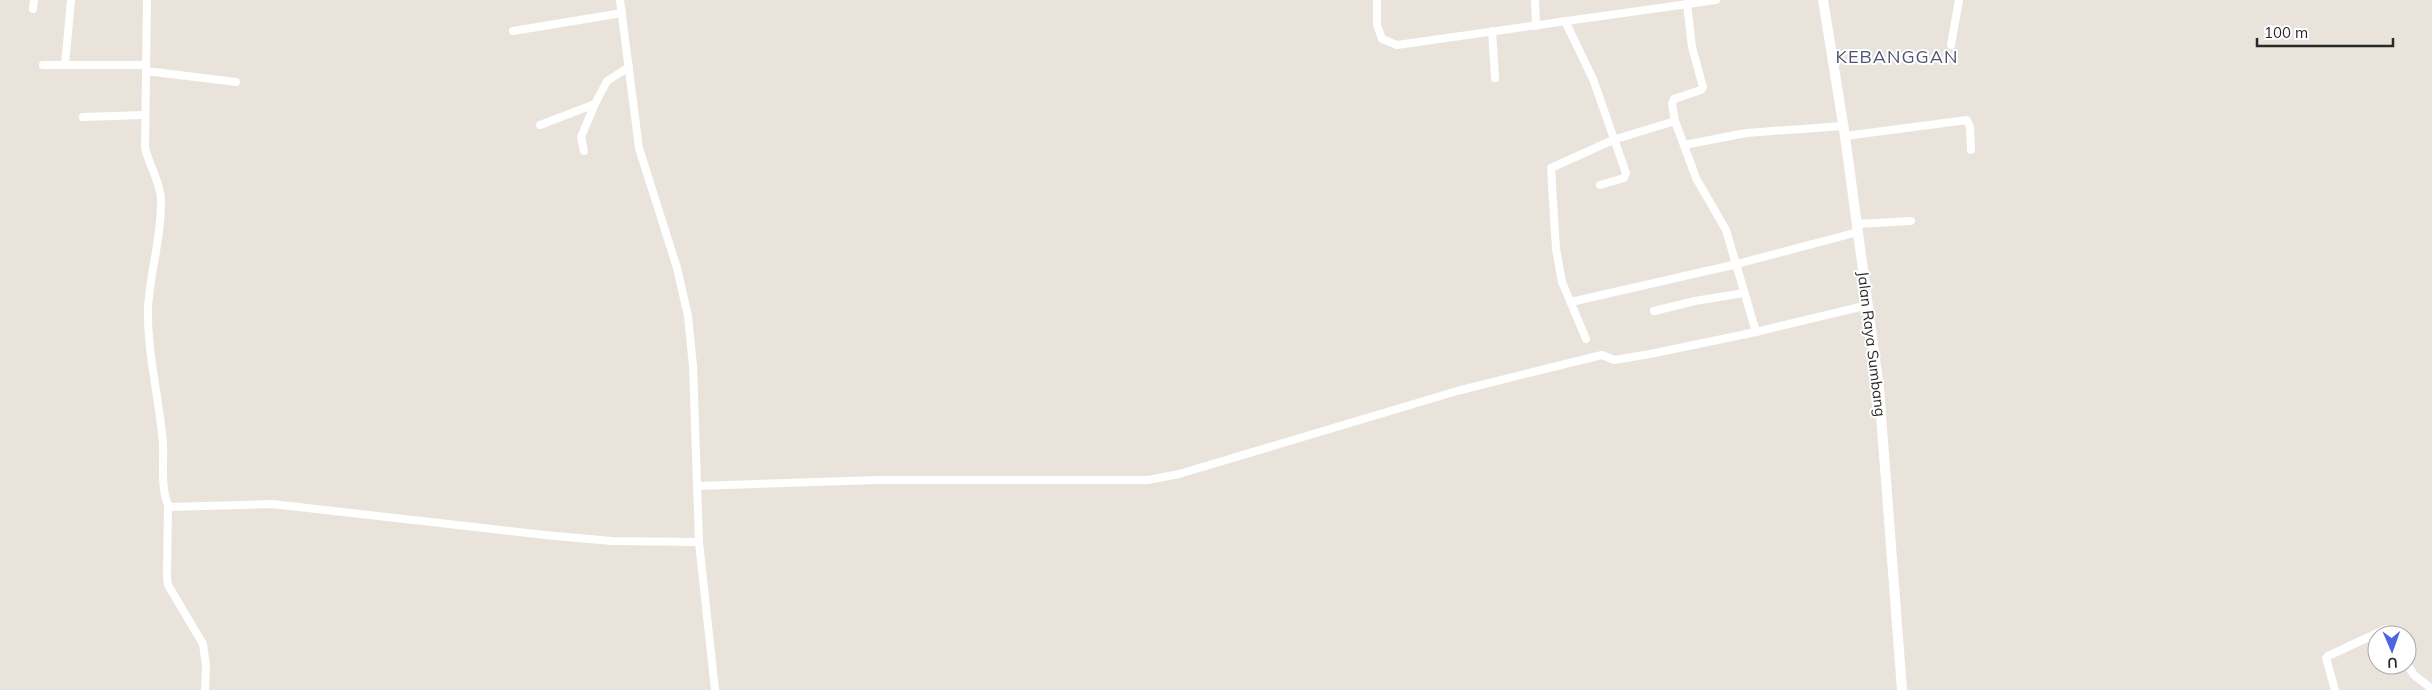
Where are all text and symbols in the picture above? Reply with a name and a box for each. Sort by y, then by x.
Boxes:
scale bar [2257,15,2393,47]
text: 100 m [2264,23,2308,42]
district label: KEBANGGAN [1836,45,1958,68]
street label: Jalan Raya Sumbang [1854,270,1890,418]
north arrow [2367,625,2417,675]
text: U [2387,654,2398,672]

